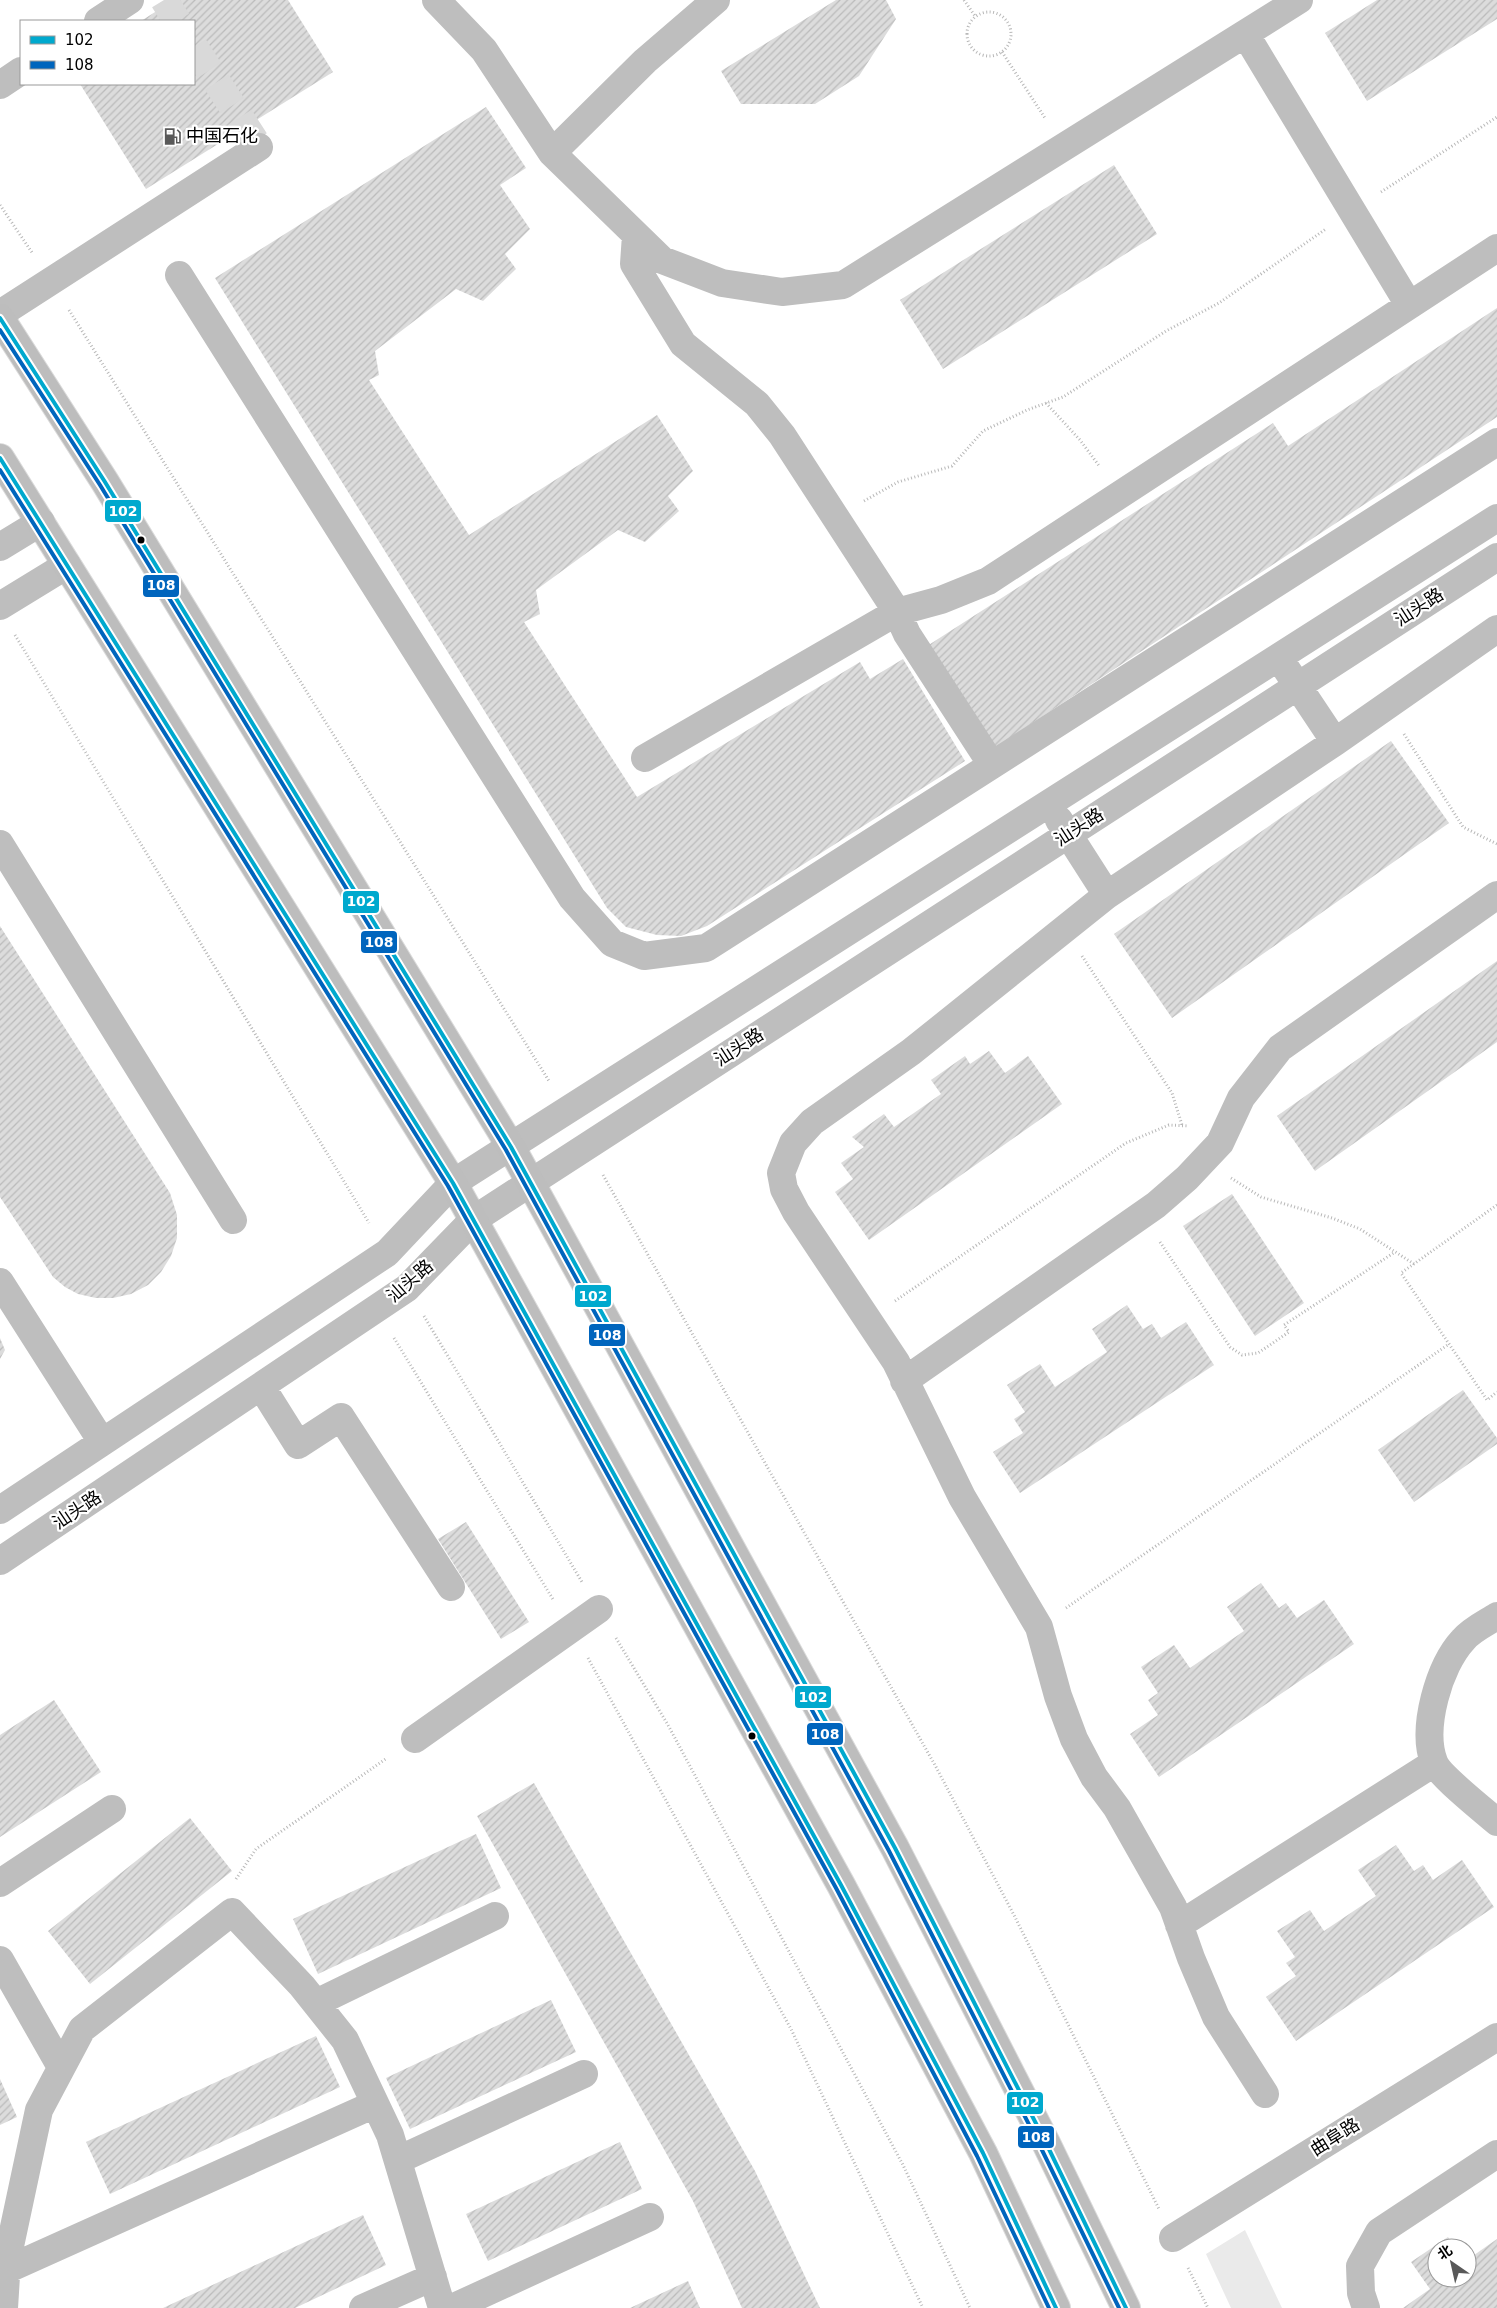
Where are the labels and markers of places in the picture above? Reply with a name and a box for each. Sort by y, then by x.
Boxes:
place label: 中国石化 [186,125,258,146]
fuel station icon: 中国石化 [162,126,182,146]
unlabelled marker [136,535,146,545]
unlabelled marker [747,1731,757,1741]

